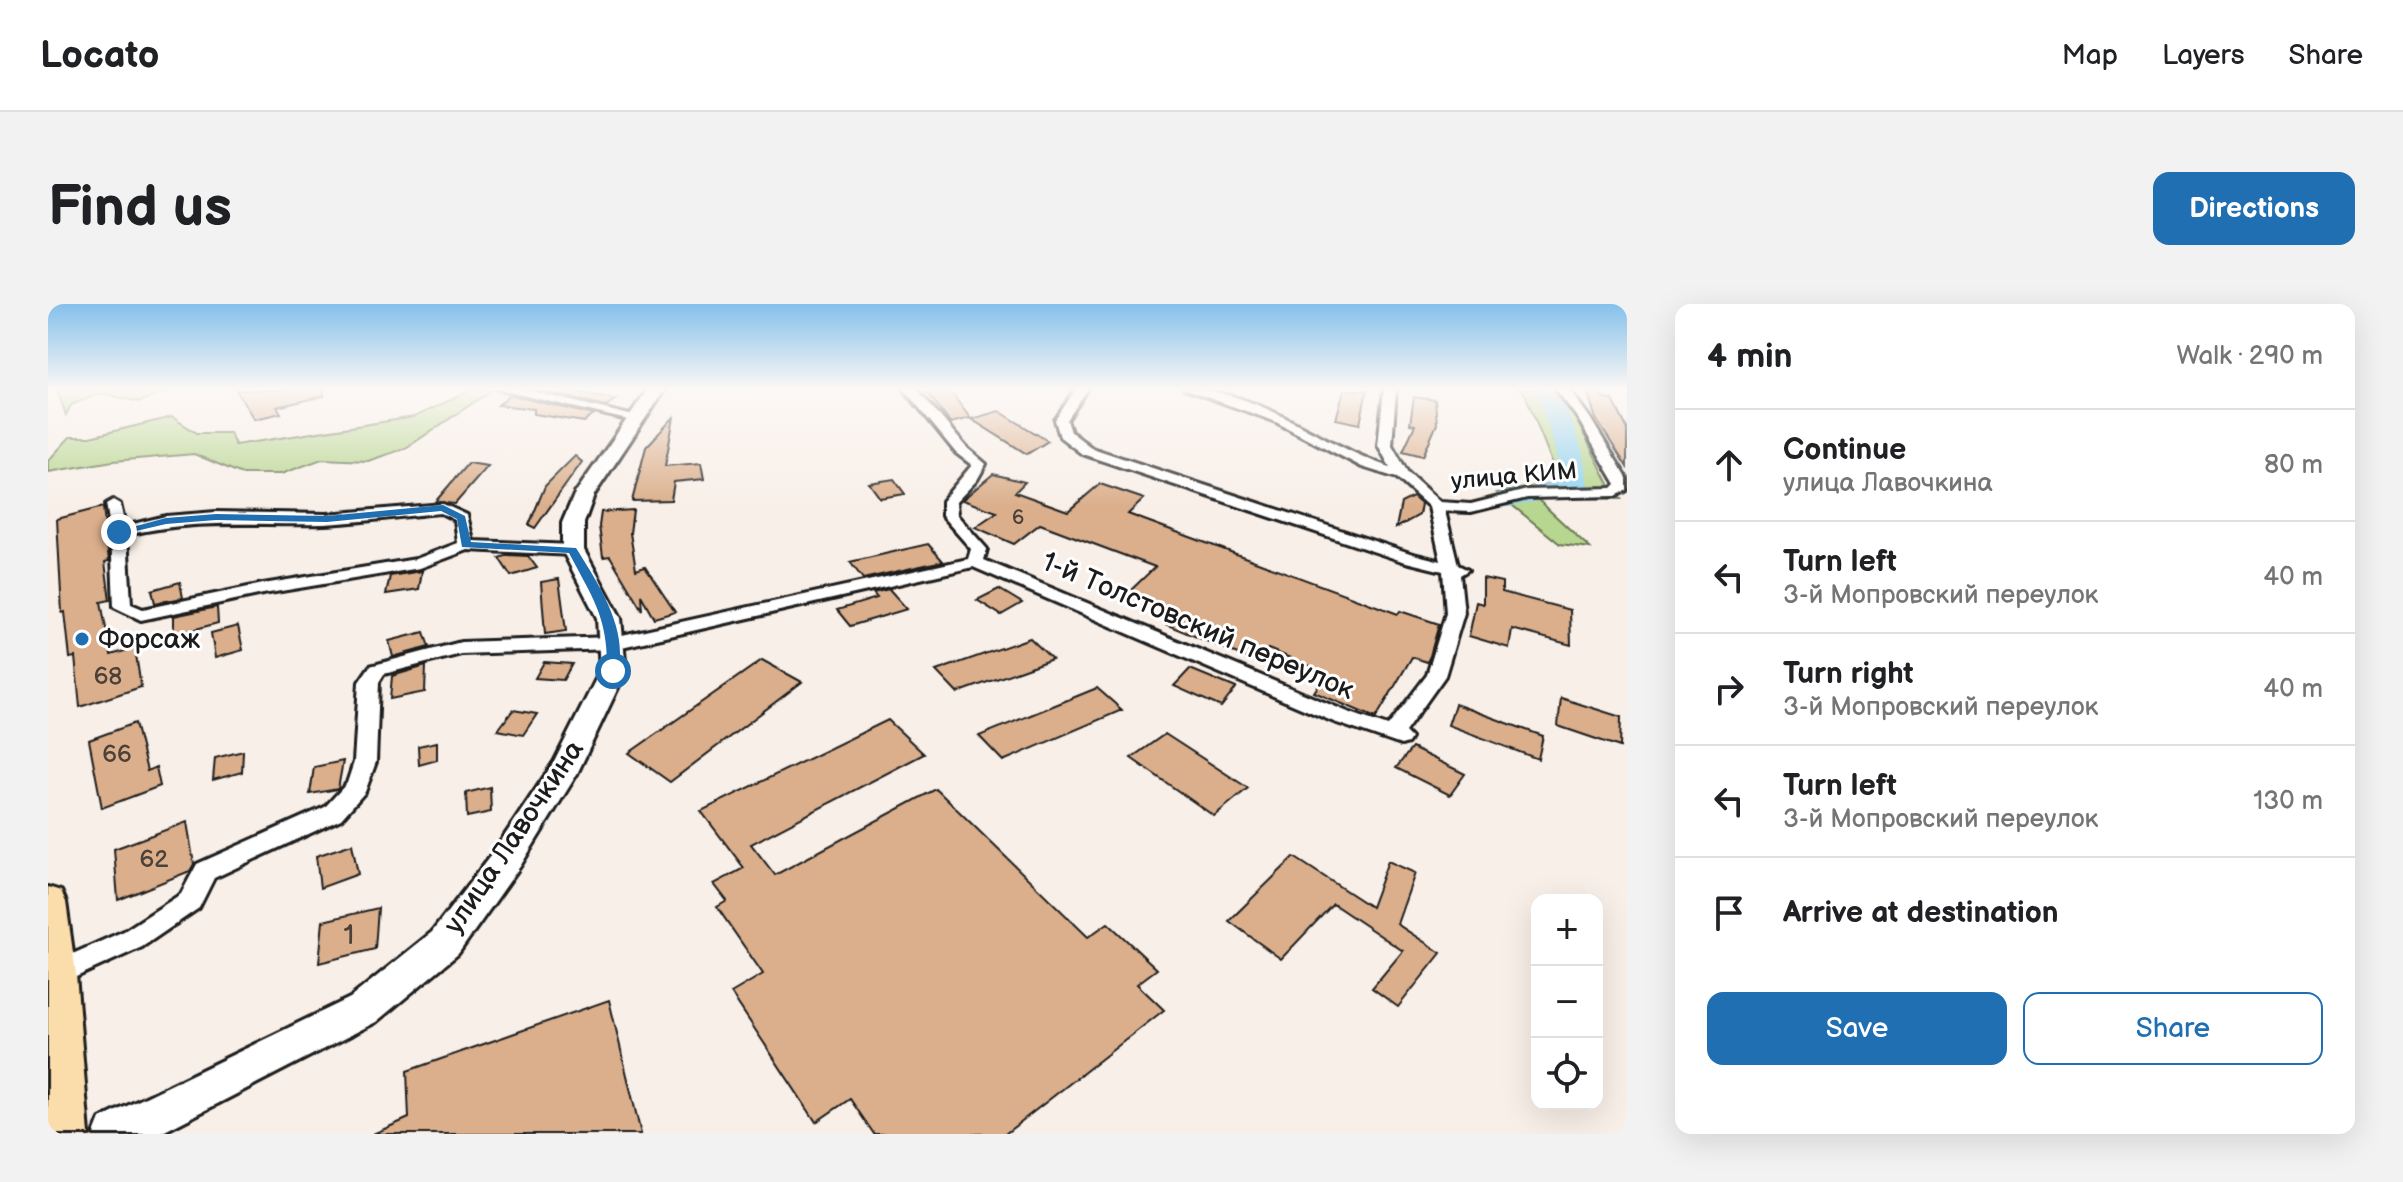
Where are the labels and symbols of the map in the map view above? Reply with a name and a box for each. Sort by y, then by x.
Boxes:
street label: улица КИМ [1450,456,1578,496]
house number: 6 [1012,506,1024,530]
route end [101,514,137,550]
street label: 1-й Толстовский переулок [1037,545,1359,707]
place label: Форсаж [98,623,200,656]
marker: Форсаж [73,630,91,648]
route start [595,653,631,689]
house number: 68 [94,662,122,691]
street label: улица Лавочкина [437,734,591,940]
house number: 66 [102,740,132,769]
house number: 62 [140,845,168,874]
house number: 1 [344,919,354,952]

